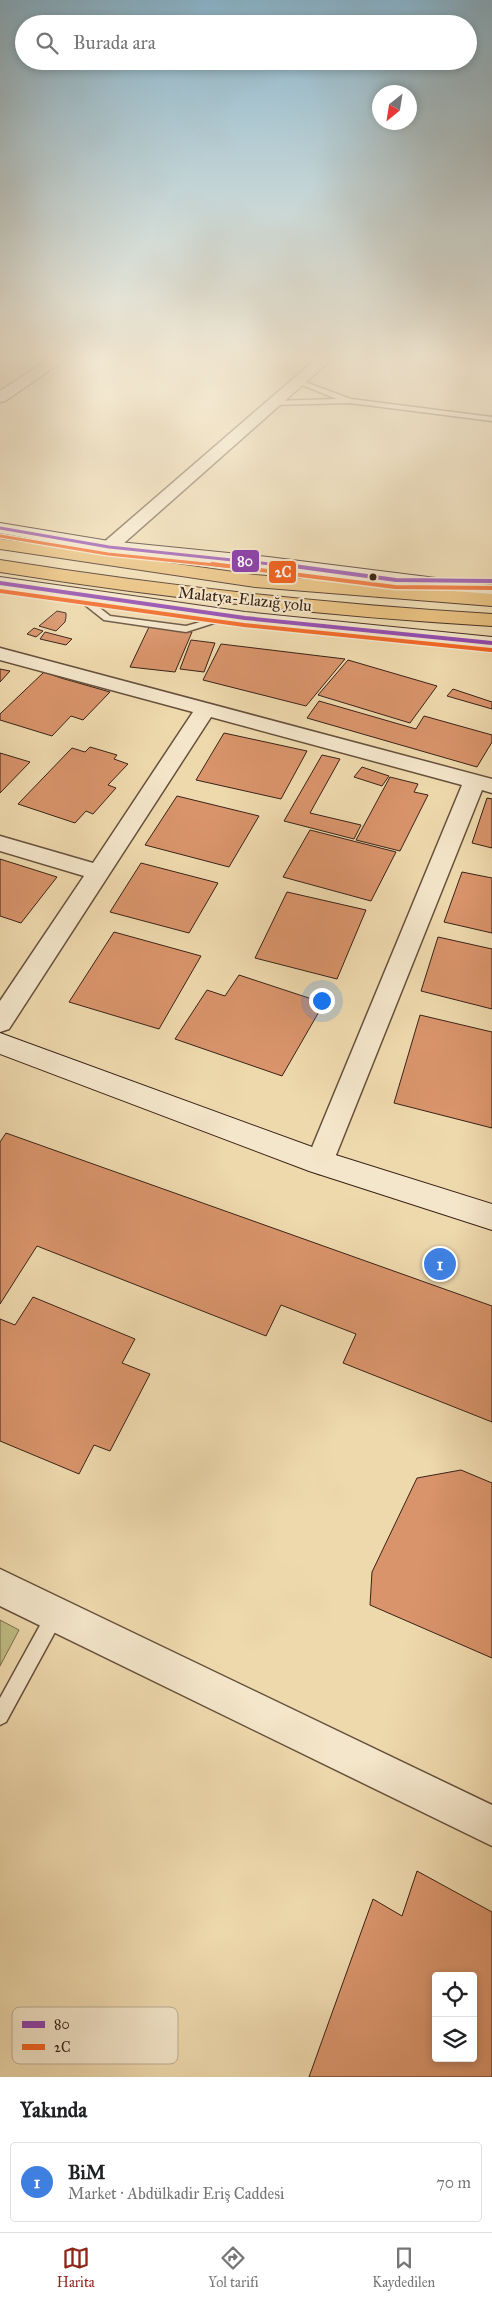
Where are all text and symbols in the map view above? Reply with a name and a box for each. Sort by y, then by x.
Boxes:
search box [15,15,477,70]
icon: search [33,29,61,57]
text: Burada ara [73,31,156,54]
north arrow [372,85,417,130]
line badge: 80 [231,549,260,573]
text: 80 [237,553,253,570]
line badge: 2C [268,560,297,584]
text: 2C [275,564,291,581]
unlabelled marker [368,572,378,582]
street label: Malatya-Elazığ yolu [177,583,313,617]
your location [309,988,335,1014]
pin: 1 [424,1245,456,1283]
map controls [432,1972,477,2062]
button: locate [432,1972,477,2017]
legend [12,2007,178,2064]
text: 80 [54,2016,70,2033]
button: layers [432,2017,477,2062]
text: 2C [54,2039,70,2056]
text: Yakında [20,2097,87,2123]
text: BiM [68,2161,105,2184]
text: 1 [34,2173,40,2192]
text: 70 m [436,2173,471,2192]
text: Market · Abdülkadir Eriş Caddesi [68,2184,284,2203]
tab: Harita [57,2244,95,2291]
tab: Yol tarifi [208,2244,259,2291]
tab: Kaydedilen [372,2244,435,2291]

